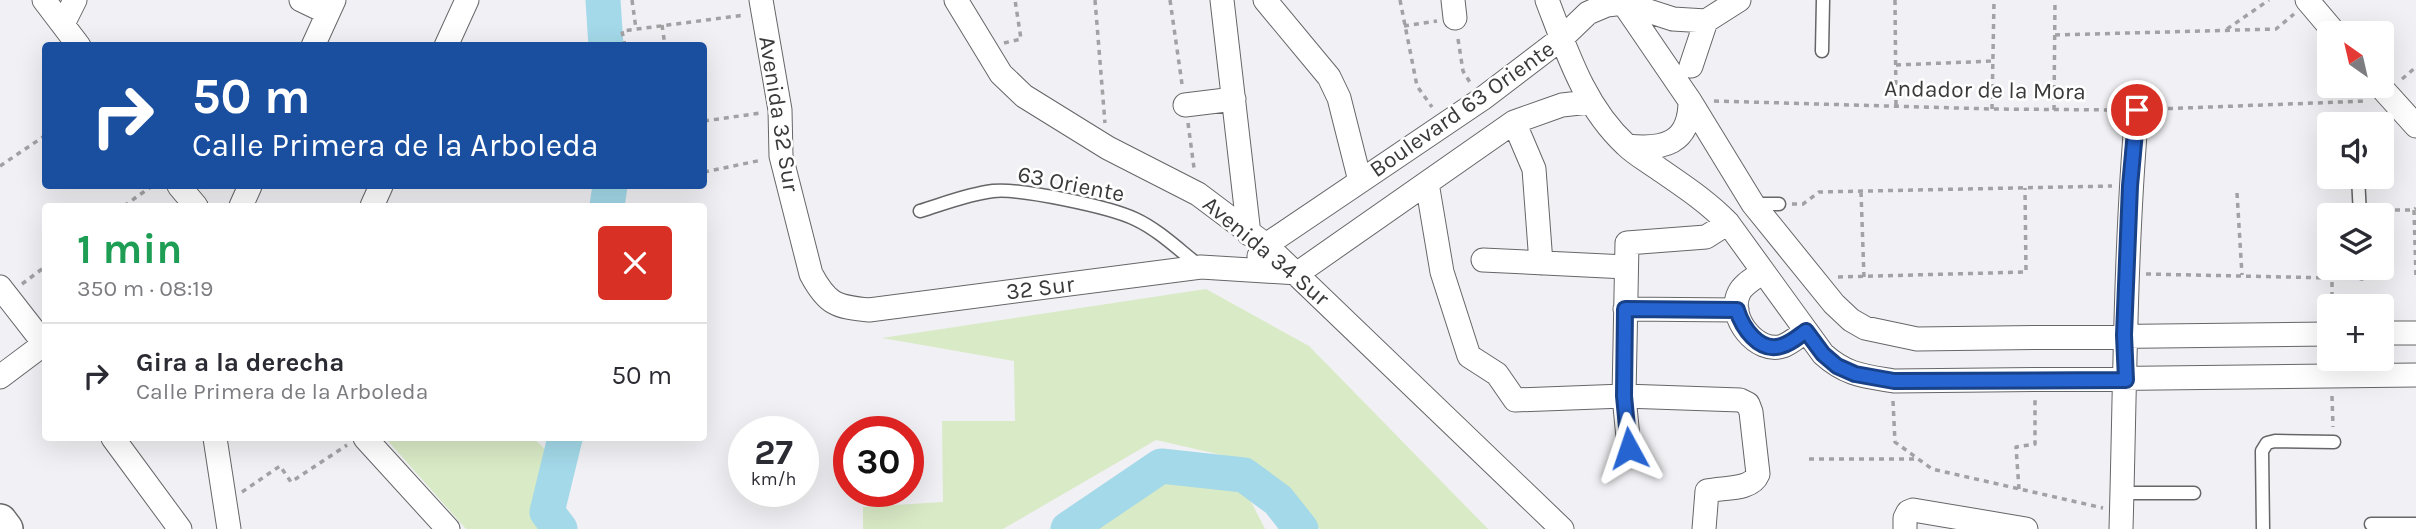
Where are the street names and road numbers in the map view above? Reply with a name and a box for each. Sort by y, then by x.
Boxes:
street label: Avenida 32 Sur [753,34,805,194]
street label: Boulevard 63 Oriente [1365,35,1559,183]
street label: Andador de la Mora [1884,75,2086,105]
street label: 63 Oriente [1015,160,1127,208]
street label: Avenida 34 Sur [1197,190,1335,312]
street label: 32 Sur [1004,270,1076,306]

